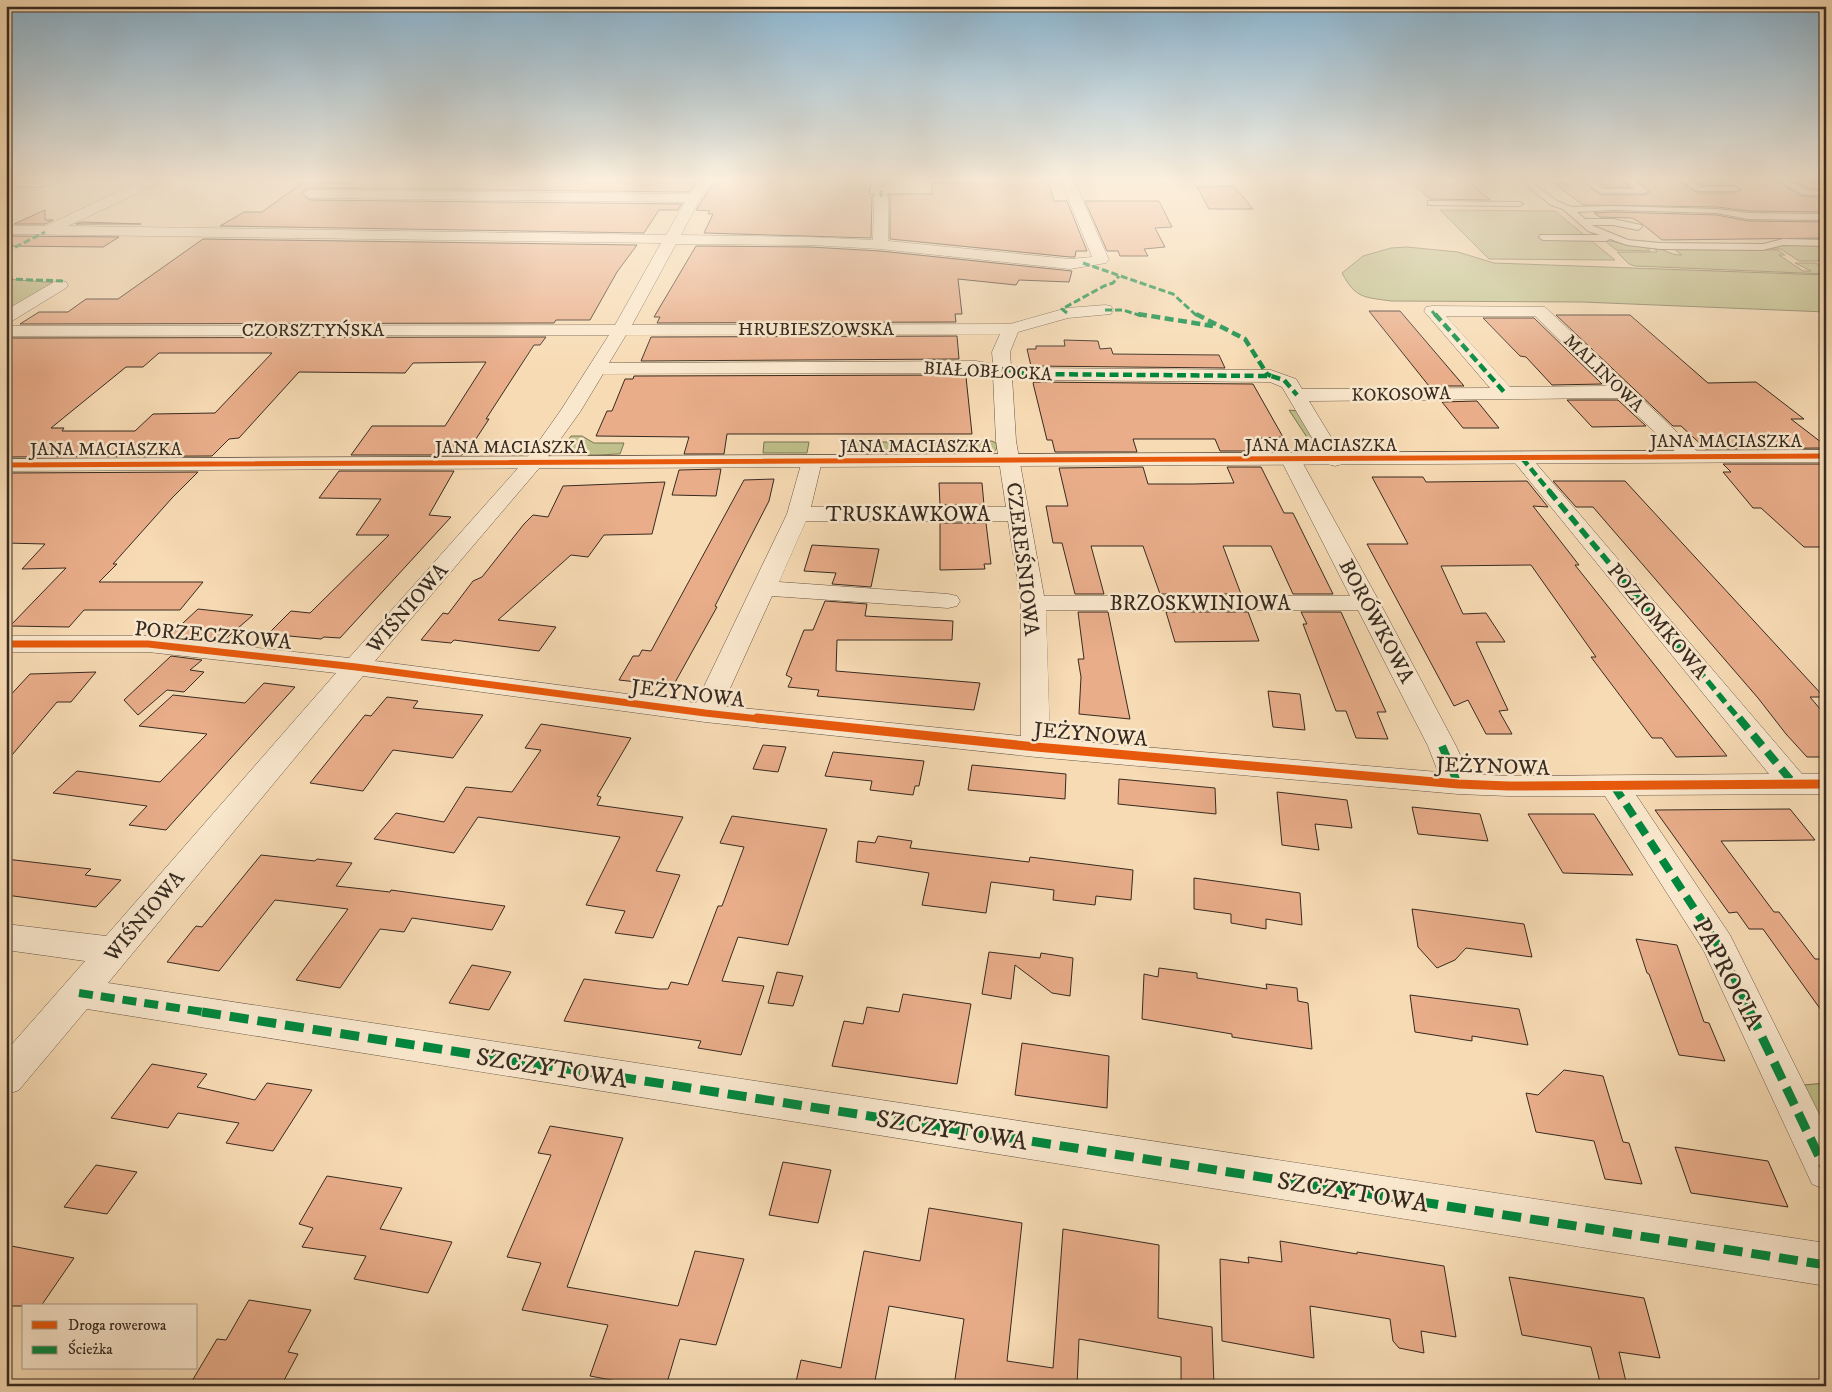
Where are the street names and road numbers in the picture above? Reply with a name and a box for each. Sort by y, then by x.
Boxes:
street label: CZORSZTYŃSKA [242,319,385,342]
street label: HRUBIESZOWSKA [738,319,894,341]
street label: MALINOWA [1559,330,1648,418]
street label: BIAŁOBŁOCKA [923,358,1053,386]
street label: KOKOSOWA [1351,383,1451,407]
street label: JANA MACIASZKA [1648,431,1802,453]
street label: JANA MACIASZKA [1243,435,1397,457]
street label: JANA MACIASZKA [838,436,992,458]
street label: JANA MACIASZKA [433,437,587,459]
street label: JANA MACIASZKA [28,439,182,461]
street label: CZEREŚNIOWA [1000,481,1046,638]
street label: TRUSKAWKOWA [826,502,991,528]
street label: BORÓWKOWA [1333,554,1422,688]
street label: WIŚNIOWA [359,556,454,660]
street label: POZIOMKOWA [1601,558,1714,686]
street label: BRZOSKWINIOWA [1109,591,1291,617]
street label: PORZECZKOWA [133,616,293,656]
street label: JEŻYNOWA [628,673,747,714]
street label: JEŻYNOWA [1031,716,1150,753]
street label: JEŻYNOWA [1434,751,1551,782]
street label: WIŚNIOWA [97,864,191,968]
street label: PAPROCIA [1686,913,1770,1035]
street label: SZCZYTOWA [474,1041,631,1096]
street label: SZCZYTOWA [874,1103,1031,1158]
street label: SZCZYTOWA [1275,1165,1432,1220]

